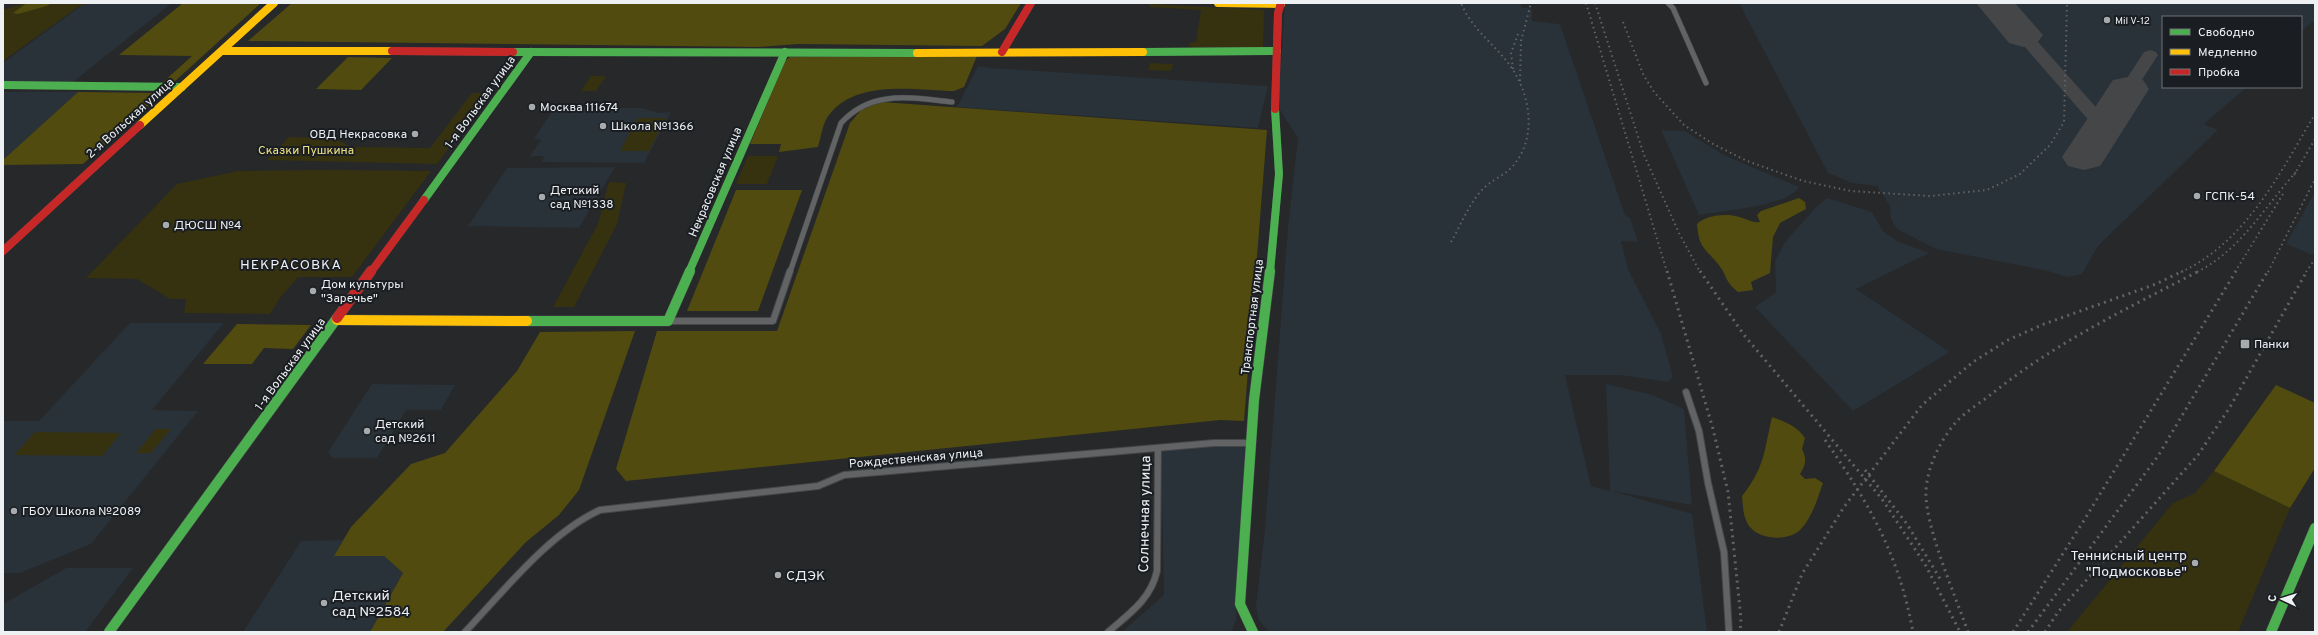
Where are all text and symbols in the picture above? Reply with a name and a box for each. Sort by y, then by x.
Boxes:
marker: Mil V-12 [2102,15,2112,25]
place label: Mil V-12 [2115,15,2150,28]
legend [2162,16,2302,88]
text: Свободно [2198,25,2255,41]
text: Медленно [2198,45,2258,61]
street label: 1-я Вольская улица [442,53,520,152]
text: Пробка [2198,65,2240,81]
street label: 2-я Вольская улица [83,75,178,163]
place label: Москва 111674 [540,100,618,116]
marker: Москва 111674 [527,102,537,112]
place label: Школа №1366 [611,119,694,135]
marker: Школа №1366 [598,121,608,131]
street label: Некрасовская улица [686,125,746,240]
place label: ОВД Некрасовка [310,127,407,143]
marker: ОВД Некрасовка [410,129,420,139]
park label: Сказки Пушкина [258,143,354,159]
place label: Детский сад №1338 [550,183,614,213]
place label: ГСПК-54 [2205,189,2255,205]
marker: ГСПК-54 [2192,191,2202,201]
marker: Детский сад №1338 [537,192,547,202]
place label: ДЮСШ №4 [174,218,241,234]
marker: ДЮСШ №4 [161,220,171,230]
district label: НЕКРАСОВКА [240,257,342,274]
street label: Транспортная улица [1238,258,1268,376]
place label: Дом культуры "Заречье" [321,277,404,307]
marker: Дом культуры "Заречье" [308,286,318,296]
street label: 1-я Вольская улица [252,315,330,414]
place label: Панки [2254,337,2289,353]
marker: Панки [2239,338,2251,350]
place label: Детский сад №2611 [375,417,436,447]
marker: Детский сад №2611 [362,426,372,436]
street label: Рождественская улица [848,445,984,473]
street label: Солнечная улица [1136,455,1155,573]
place label: ГБОУ Школа №2089 [22,504,141,520]
marker: ГБОУ Школа №2089 [9,506,19,516]
place label: Теннисный центр "Подмосковье" [2070,548,2187,581]
marker: Теннисный центр "Подмосковье" [2190,558,2200,568]
place label: СДЭК [786,568,825,585]
marker: СДЭК [773,570,783,580]
north arrow [2262,579,2302,619]
place label: Детский сад №2584 [332,588,410,621]
text: С [2266,594,2280,602]
marker: Детский сад №2584 [319,598,329,608]

